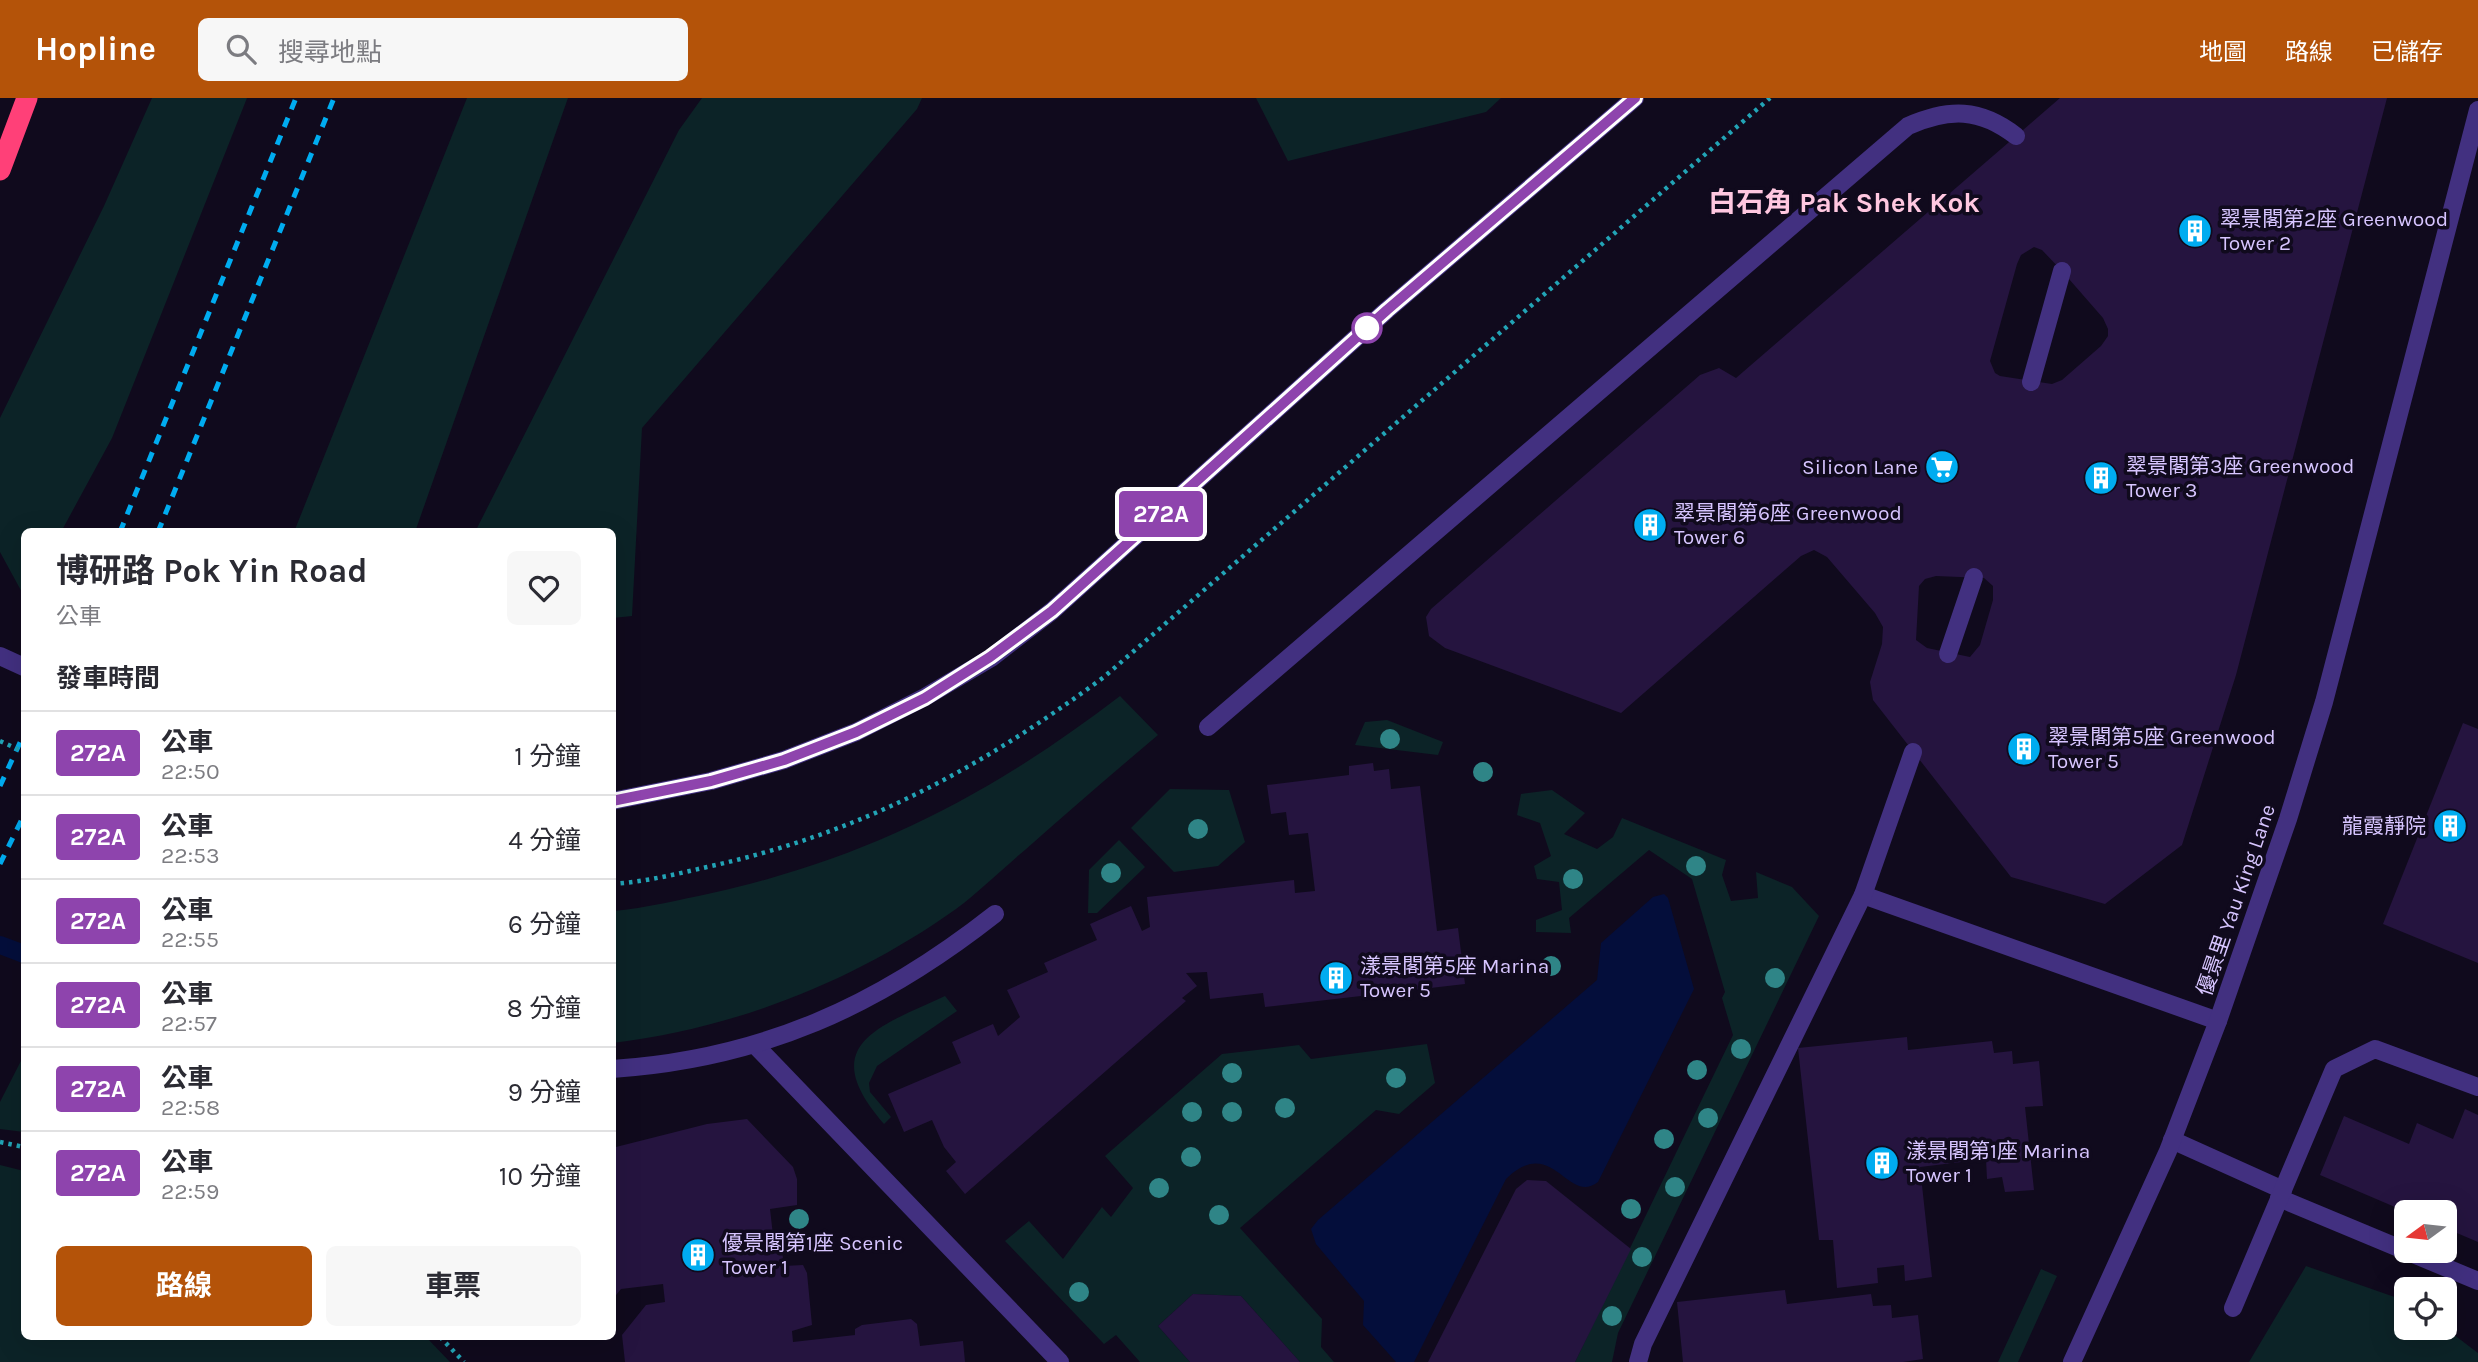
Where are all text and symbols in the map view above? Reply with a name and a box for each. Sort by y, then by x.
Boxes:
search box [198,18,688,81]
text: Hopline [35,30,156,68]
icon: search [222,30,260,68]
text: 搜尋地點 [278,37,382,68]
text: 地圖 [2199,38,2247,66]
text: 路線 [2285,38,2333,66]
text: 已儲存 [2371,38,2443,66]
district label: 白石角 Pak Shek Kok [1708,186,1980,219]
place label: 翠景閣第2座 Greenwood Tower 2 [2220,207,2448,255]
building icon: 翠景閣第2座 Greenwood Tower 2 [2176,212,2214,250]
unlabelled marker [1352,313,1382,343]
supermarket icon: Silicon Lane [1923,448,1961,486]
place label: 翠景閣第3座 Greenwood Tower 3 [2126,454,2354,502]
place label: Silicon Lane [1802,455,1918,479]
building icon: 翠景閣第3座 Greenwood Tower 3 [2082,459,2120,497]
line badge: 272A [1112,491,1210,537]
text: 272A [1133,500,1189,528]
place label: 翠景閣第6座 Greenwood Tower 6 [1674,501,1902,549]
building icon: 翠景閣第6座 Greenwood Tower 6 [1631,506,1669,544]
button: heart [507,551,581,625]
text: 博研路 Pok Yin Road [56,552,368,590]
text: 公車 [56,603,102,630]
text: 發車時間 [56,663,160,694]
place label: 翠景閣第5座 Greenwood Tower 5 [2048,725,2276,773]
text: 公車 [161,727,213,758]
building icon: 翠景閣第5座 Greenwood Tower 5 [2005,730,2043,768]
text: 272A [70,739,126,767]
text: 1 分鐘 [514,741,581,772]
text: 22:50 [161,758,220,785]
street label: 優景里 Yau King Lane [2192,801,2280,999]
building icon: 龍霞靜院 [2431,807,2469,845]
text: 公車 [161,811,213,842]
place label: 龍霞靜院 [2342,814,2426,838]
text: 272A [70,823,126,851]
text: 4 分鐘 [508,825,581,856]
text: 22:53 [161,842,220,869]
text: 公車 [161,895,213,926]
text: 272A [70,907,126,935]
text: 6 分鐘 [508,909,581,940]
text: 22:55 [161,926,219,953]
place label: 漾景閣第5座 Marina Tower 5 [1360,954,1549,1002]
building icon: 漾景閣第5座 Marina Tower 5 [1317,959,1355,997]
text: 公車 [161,979,213,1010]
text: 272A [70,991,126,1019]
text: 8 分鐘 [507,993,581,1024]
text: 22:57 [161,1010,217,1037]
text: 公車 [161,1063,213,1094]
text: 272A [70,1075,126,1103]
text: 9 分鐘 [508,1077,581,1108]
text: 22:58 [161,1094,220,1121]
place label: 漾景閣第1座 Marina Tower 1 [1906,1139,2090,1187]
building icon: 漾景閣第1座 Marina Tower 1 [1863,1144,1901,1182]
text: 公車 [161,1147,213,1178]
text: 272A [70,1159,126,1187]
text: 10 分鐘 [499,1161,581,1192]
text: 22:59 [161,1178,219,1205]
north arrow [2394,1200,2457,1264]
map controls [2394,1200,2457,1340]
place label: 優景閣第1座 Scenic Tower 1 [722,1231,903,1279]
building icon: 優景閣第1座 Scenic Tower 1 [679,1236,717,1274]
button: 路線 [56,1246,312,1326]
button: 車票 [326,1246,581,1326]
button: locate [2394,1277,2457,1340]

